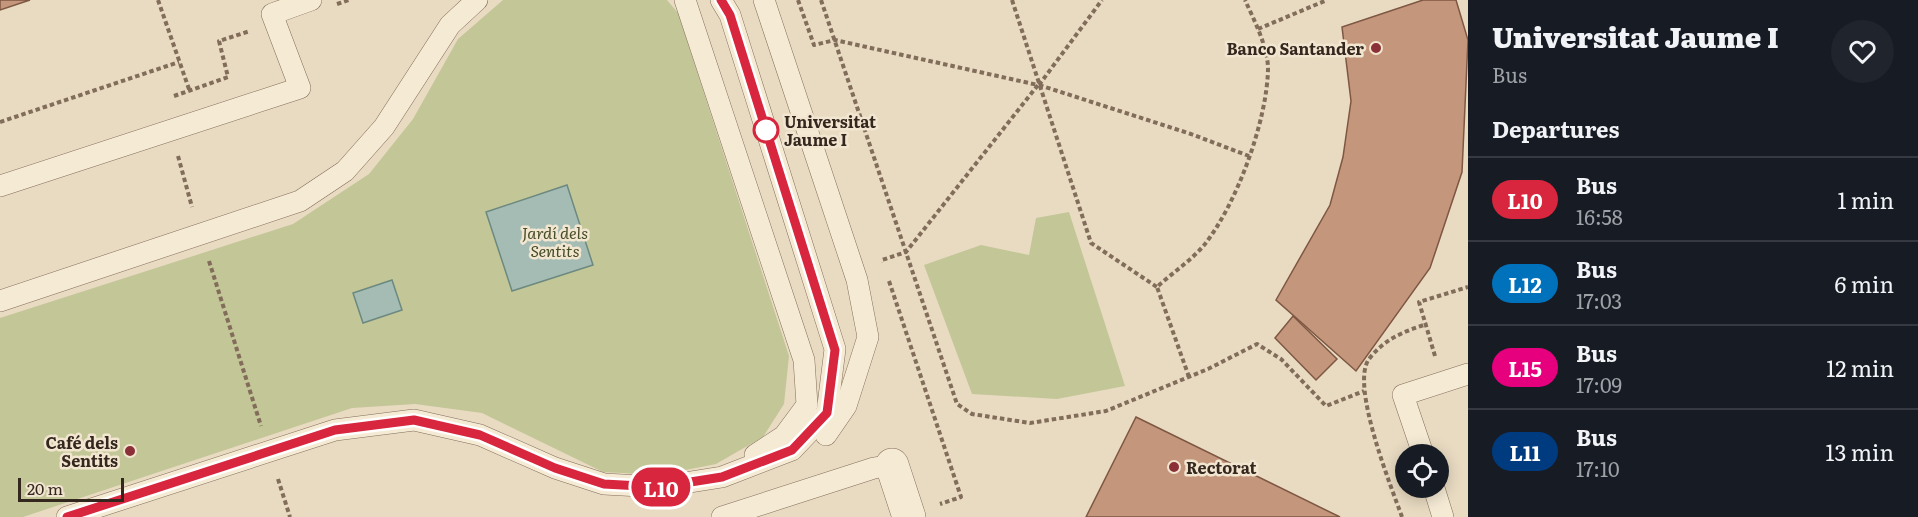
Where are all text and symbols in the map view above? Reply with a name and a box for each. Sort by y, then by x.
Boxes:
text: Universitat Jaume I [1492,15,1779,57]
button: heart [1831,20,1894,83]
place label: Banco Santander [1227,36,1364,60]
marker: Banco Santander [1369,41,1383,55]
text: Bus [1492,59,1527,89]
place label: Universitat Jaume I [784,109,876,151]
text: Departures [1492,112,1619,145]
marker: Universitat Jaume I [753,117,779,143]
text: Bus [1576,168,1617,201]
text: 1 min [1837,183,1894,216]
text: L10 [1507,184,1543,215]
text: 16:58 [1576,201,1623,231]
park label: Jardí dels Sentits [522,220,588,262]
text: Bus [1576,252,1617,285]
text: 6 min [1835,267,1894,300]
text: L12 [1508,268,1542,299]
text: 17:03 [1576,285,1622,315]
text: Bus [1576,336,1617,369]
text: 12 min [1826,351,1894,384]
text: L15 [1508,352,1542,383]
text: 17:09 [1576,369,1622,399]
text: Bus [1576,420,1617,453]
place label: Café dels Sentits [45,430,118,472]
text: 13 min [1825,435,1894,468]
text: L11 [1509,436,1541,467]
marker: Café dels Sentits [123,444,137,458]
map controls [1395,444,1449,498]
button: locate [1395,444,1449,498]
text: 17:10 [1576,453,1620,483]
place label: Rectorat [1186,455,1256,479]
marker: Rectorat [1167,460,1181,474]
line badge: L10 [626,468,696,506]
text: L10 [643,472,679,503]
scale bar [18,475,124,502]
text: 20 m [27,476,63,500]

